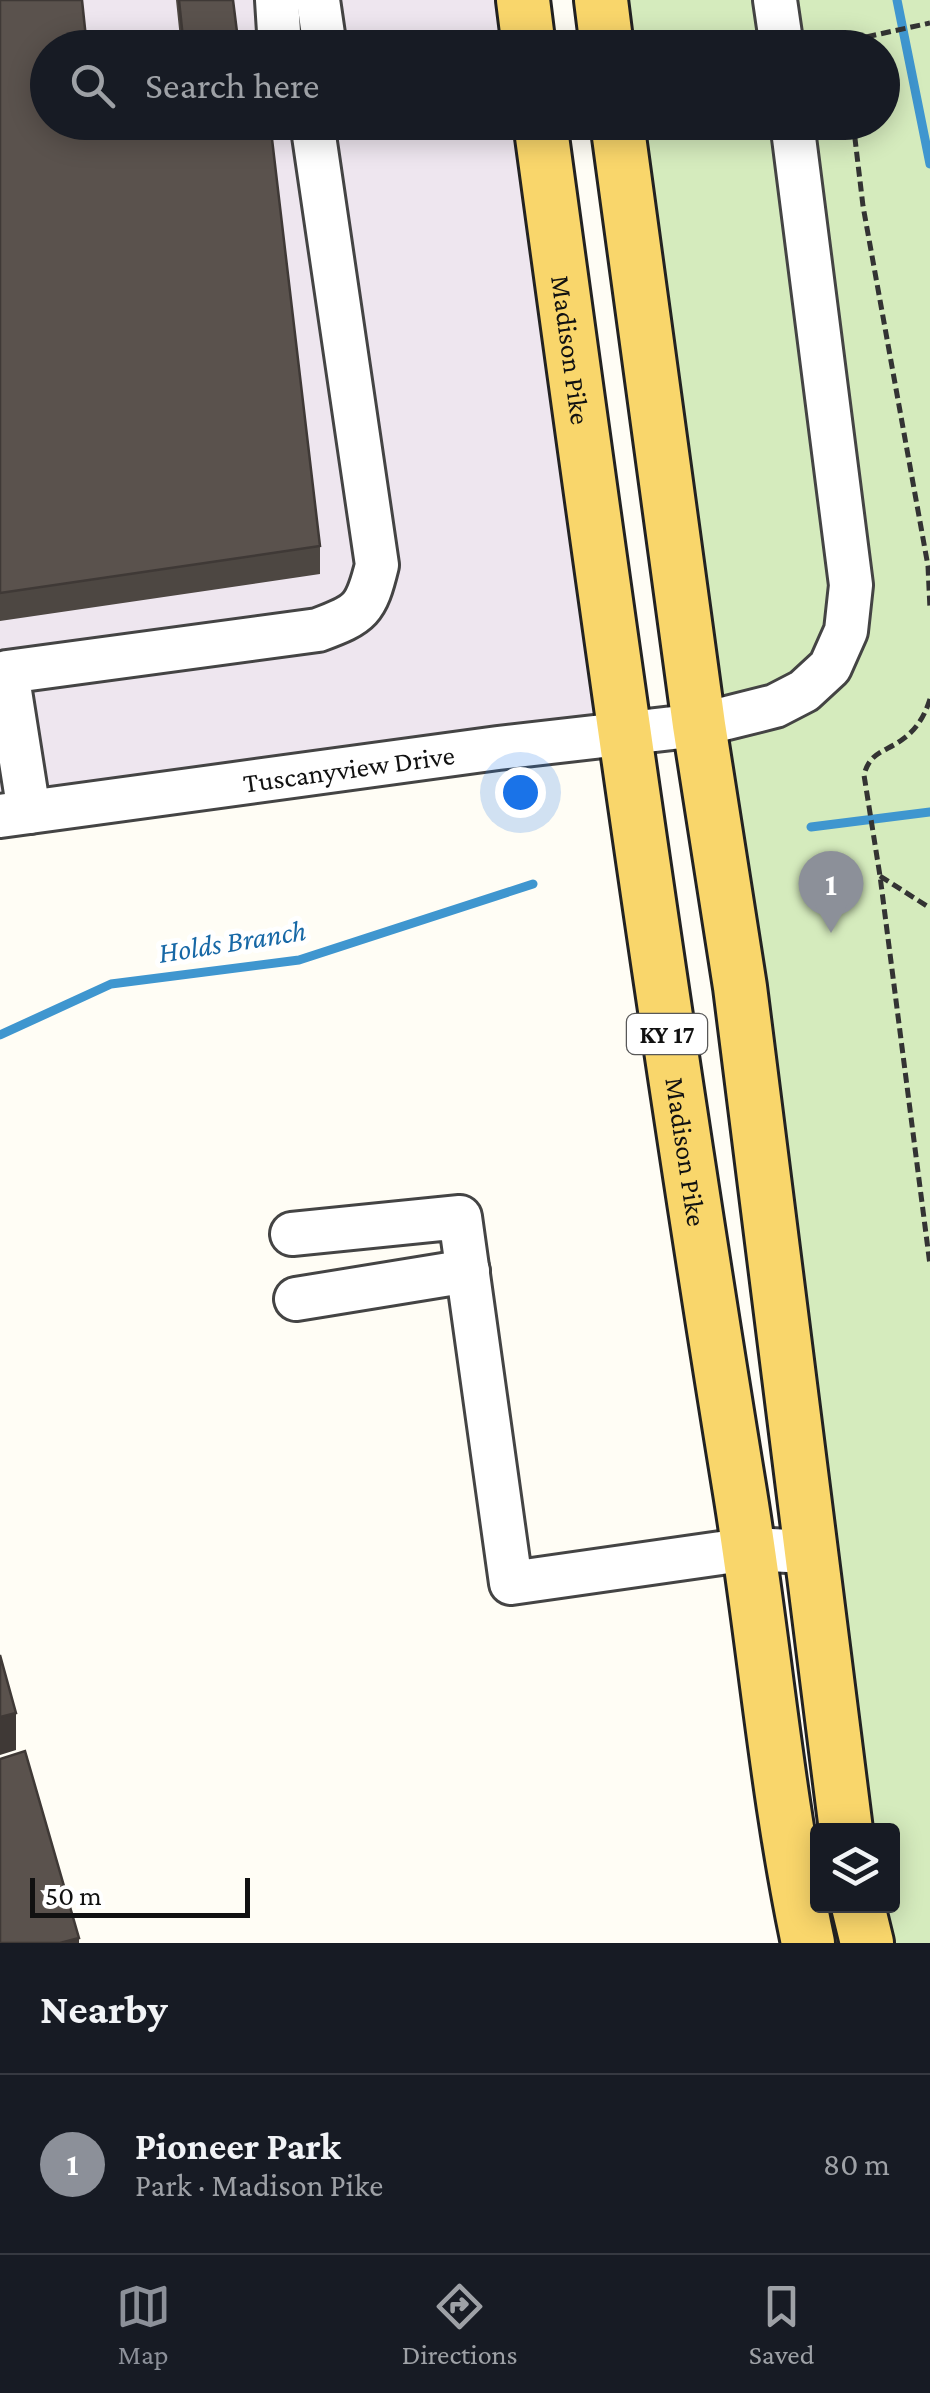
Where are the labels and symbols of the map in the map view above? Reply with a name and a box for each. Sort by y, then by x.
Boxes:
street label: Madison Pike [546,273,597,427]
street label: Tuscanyview Drive [241,739,456,798]
your location [495,767,546,818]
pin: 1 [798,850,864,933]
water label: Holds Branch [156,913,308,969]
road number: KY 17 [627,1014,707,1054]
street label: Madison Pike [660,1075,713,1228]
scale bar [30,1873,250,1918]

